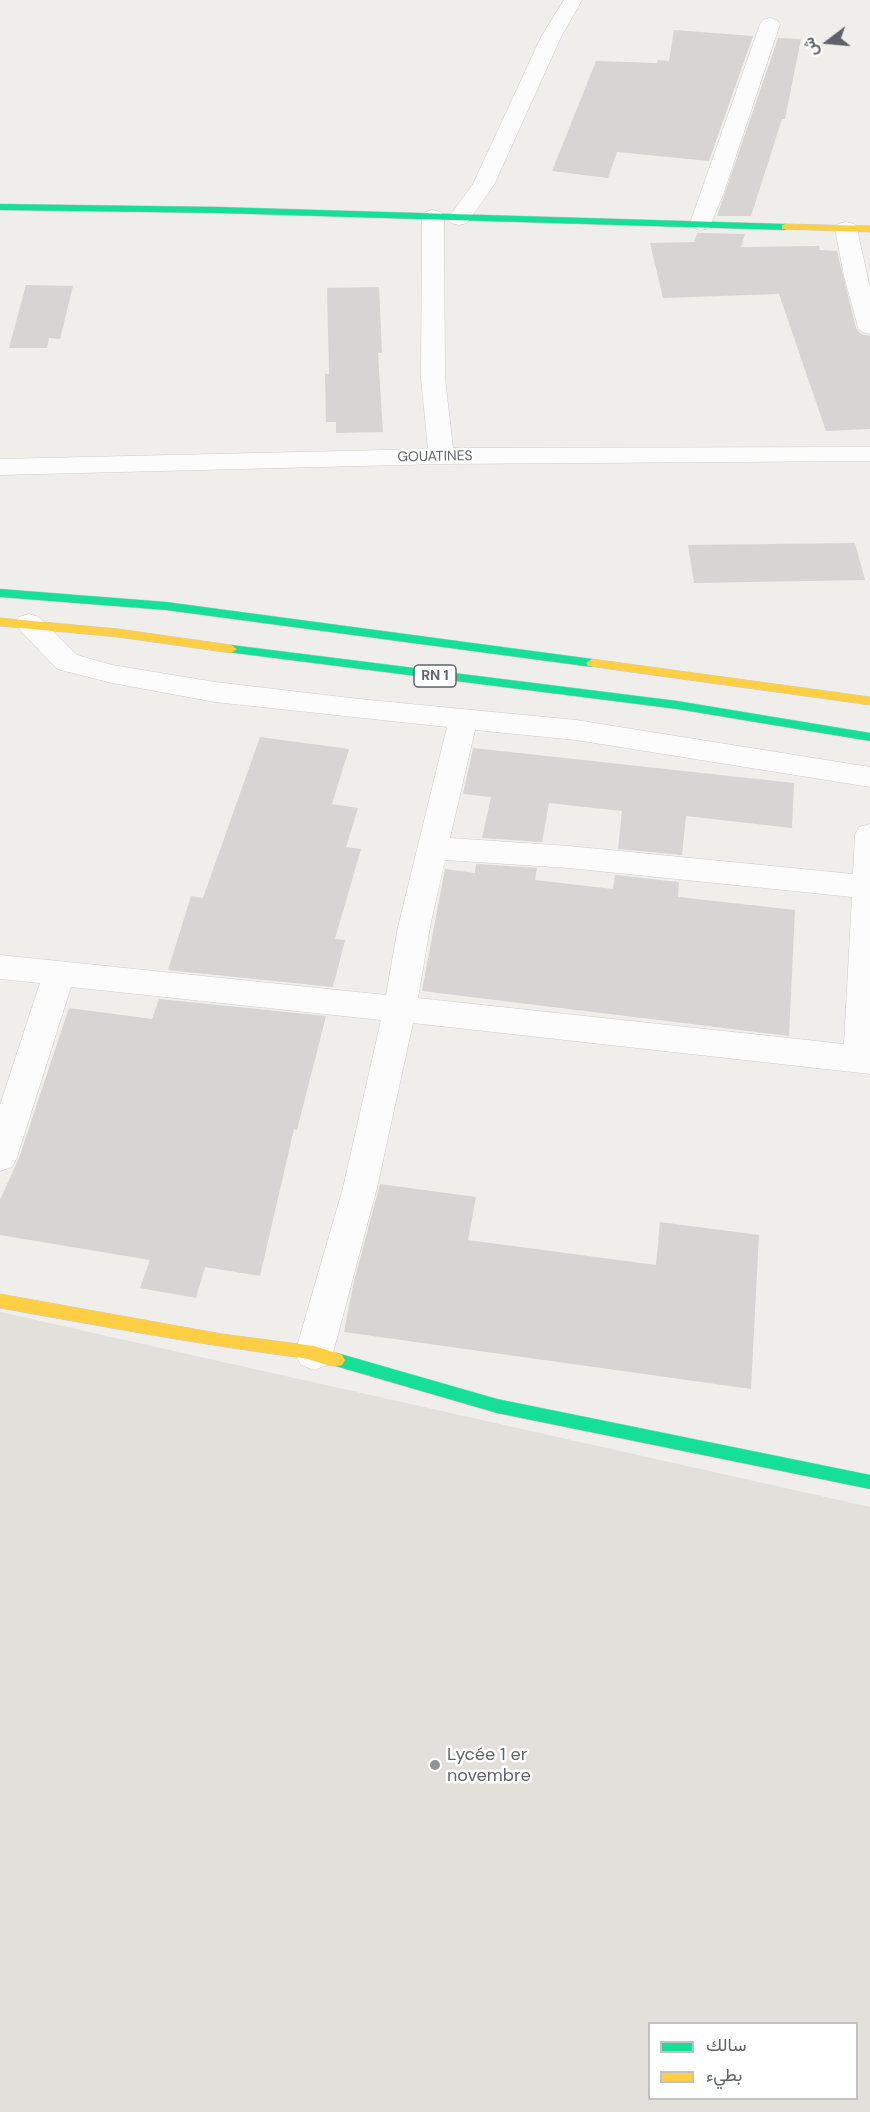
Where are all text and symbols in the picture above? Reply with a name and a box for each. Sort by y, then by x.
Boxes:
north arrow [798,12,858,72]
text: ش [797,35,823,59]
street label: GOUATINES [397,448,473,466]
road number: RN 1 [414,665,456,687]
place label: Lycée 1 er novembre [447,1744,531,1786]
marker: Lycée 1 er novembre [428,1758,442,1772]
legend [648,2022,858,2100]
text: سالك [706,2033,746,2057]
text: بطيء [706,2063,742,2087]

